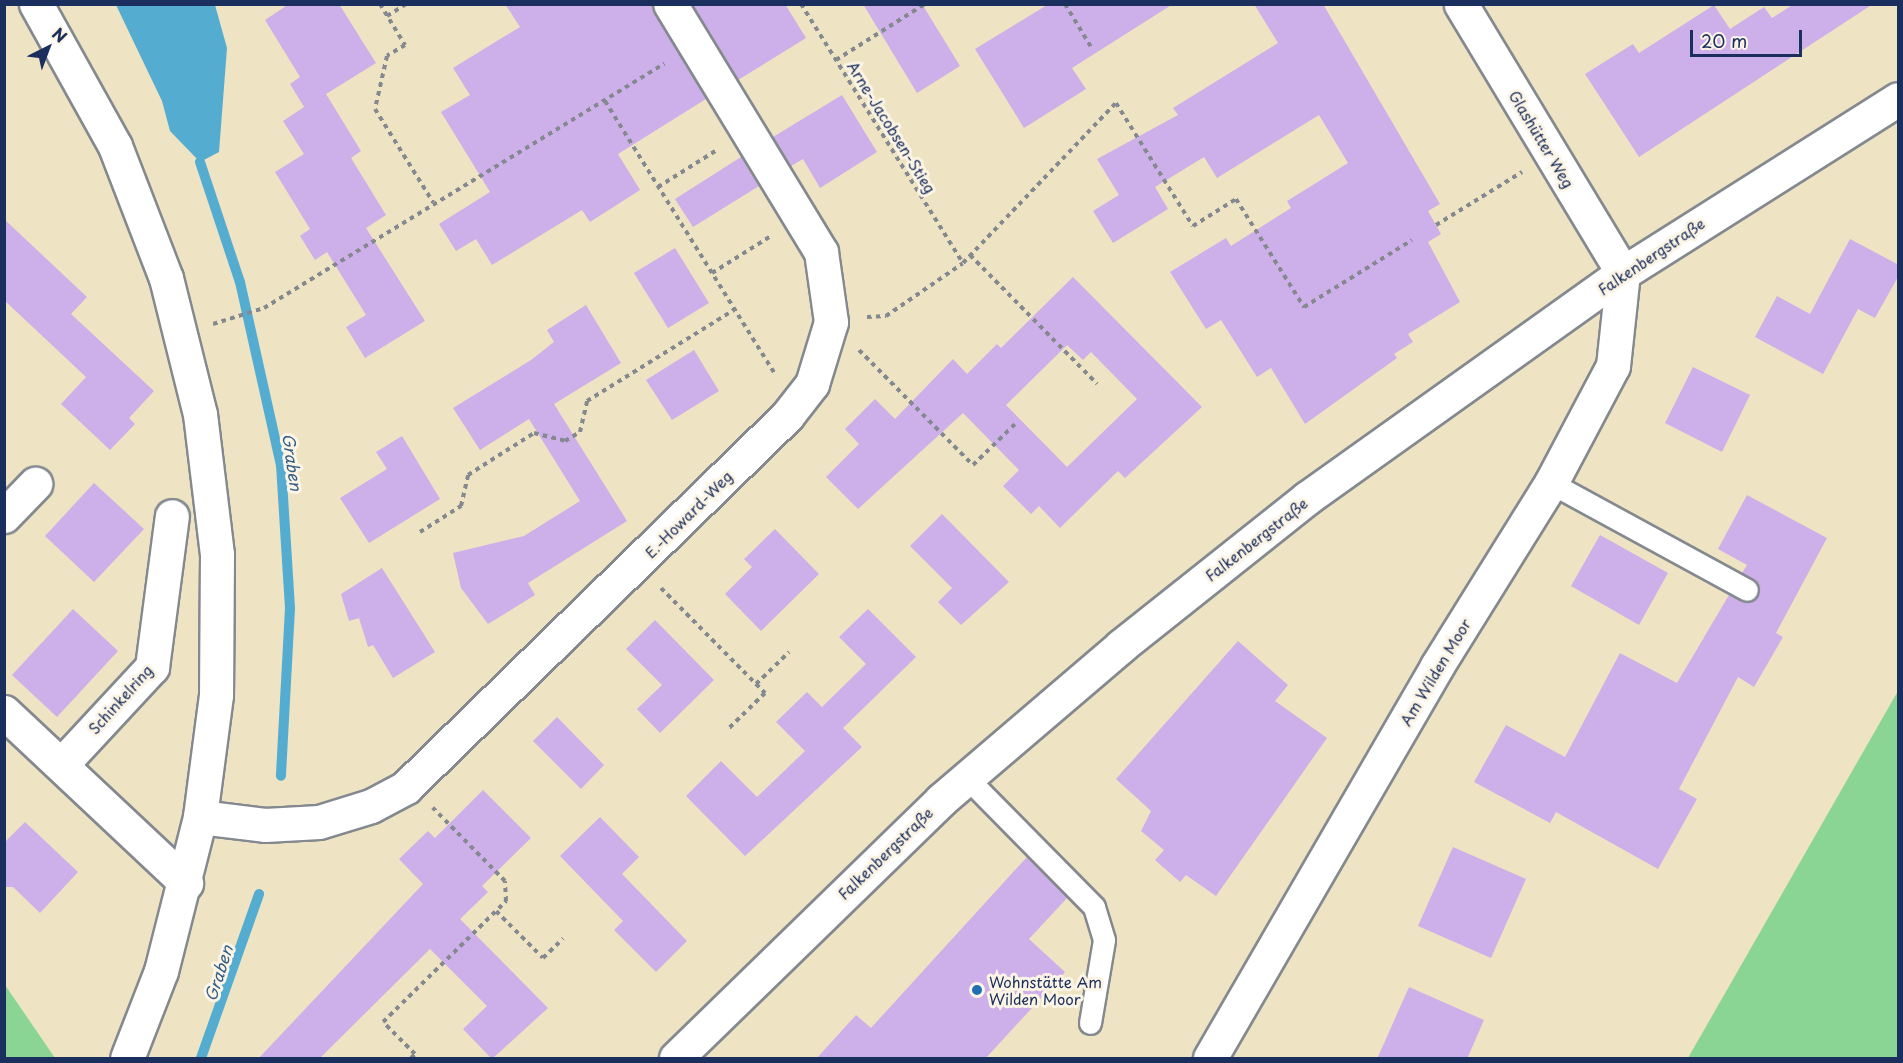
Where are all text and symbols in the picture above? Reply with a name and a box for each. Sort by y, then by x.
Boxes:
north arrow [18,18,78,78]
scale bar [1693,18,1806,56]
text: N [47,21,73,48]
text: 20 m [1701,27,1747,54]
street label: Arne-Jacobsen-Stieg [844,58,940,196]
street label: Glashütter Weg [1505,86,1579,192]
street label: Falkenbergstraße [1594,214,1708,298]
water label: Graben [279,432,307,492]
street label: E.-Howard-Weg [641,467,735,561]
street label: Falkenbergstraße [1201,493,1311,585]
street label: Am Wilden Moor [1396,615,1474,729]
street label: Schinkelring [84,661,156,737]
street label: Falkenbergstraße [834,803,936,903]
water label: Graben [200,943,236,1003]
place label: Wohnstätte Am Wilden Moor [989,972,1102,1007]
marker: Wohnstätte Am Wilden Moor [970,983,984,997]

